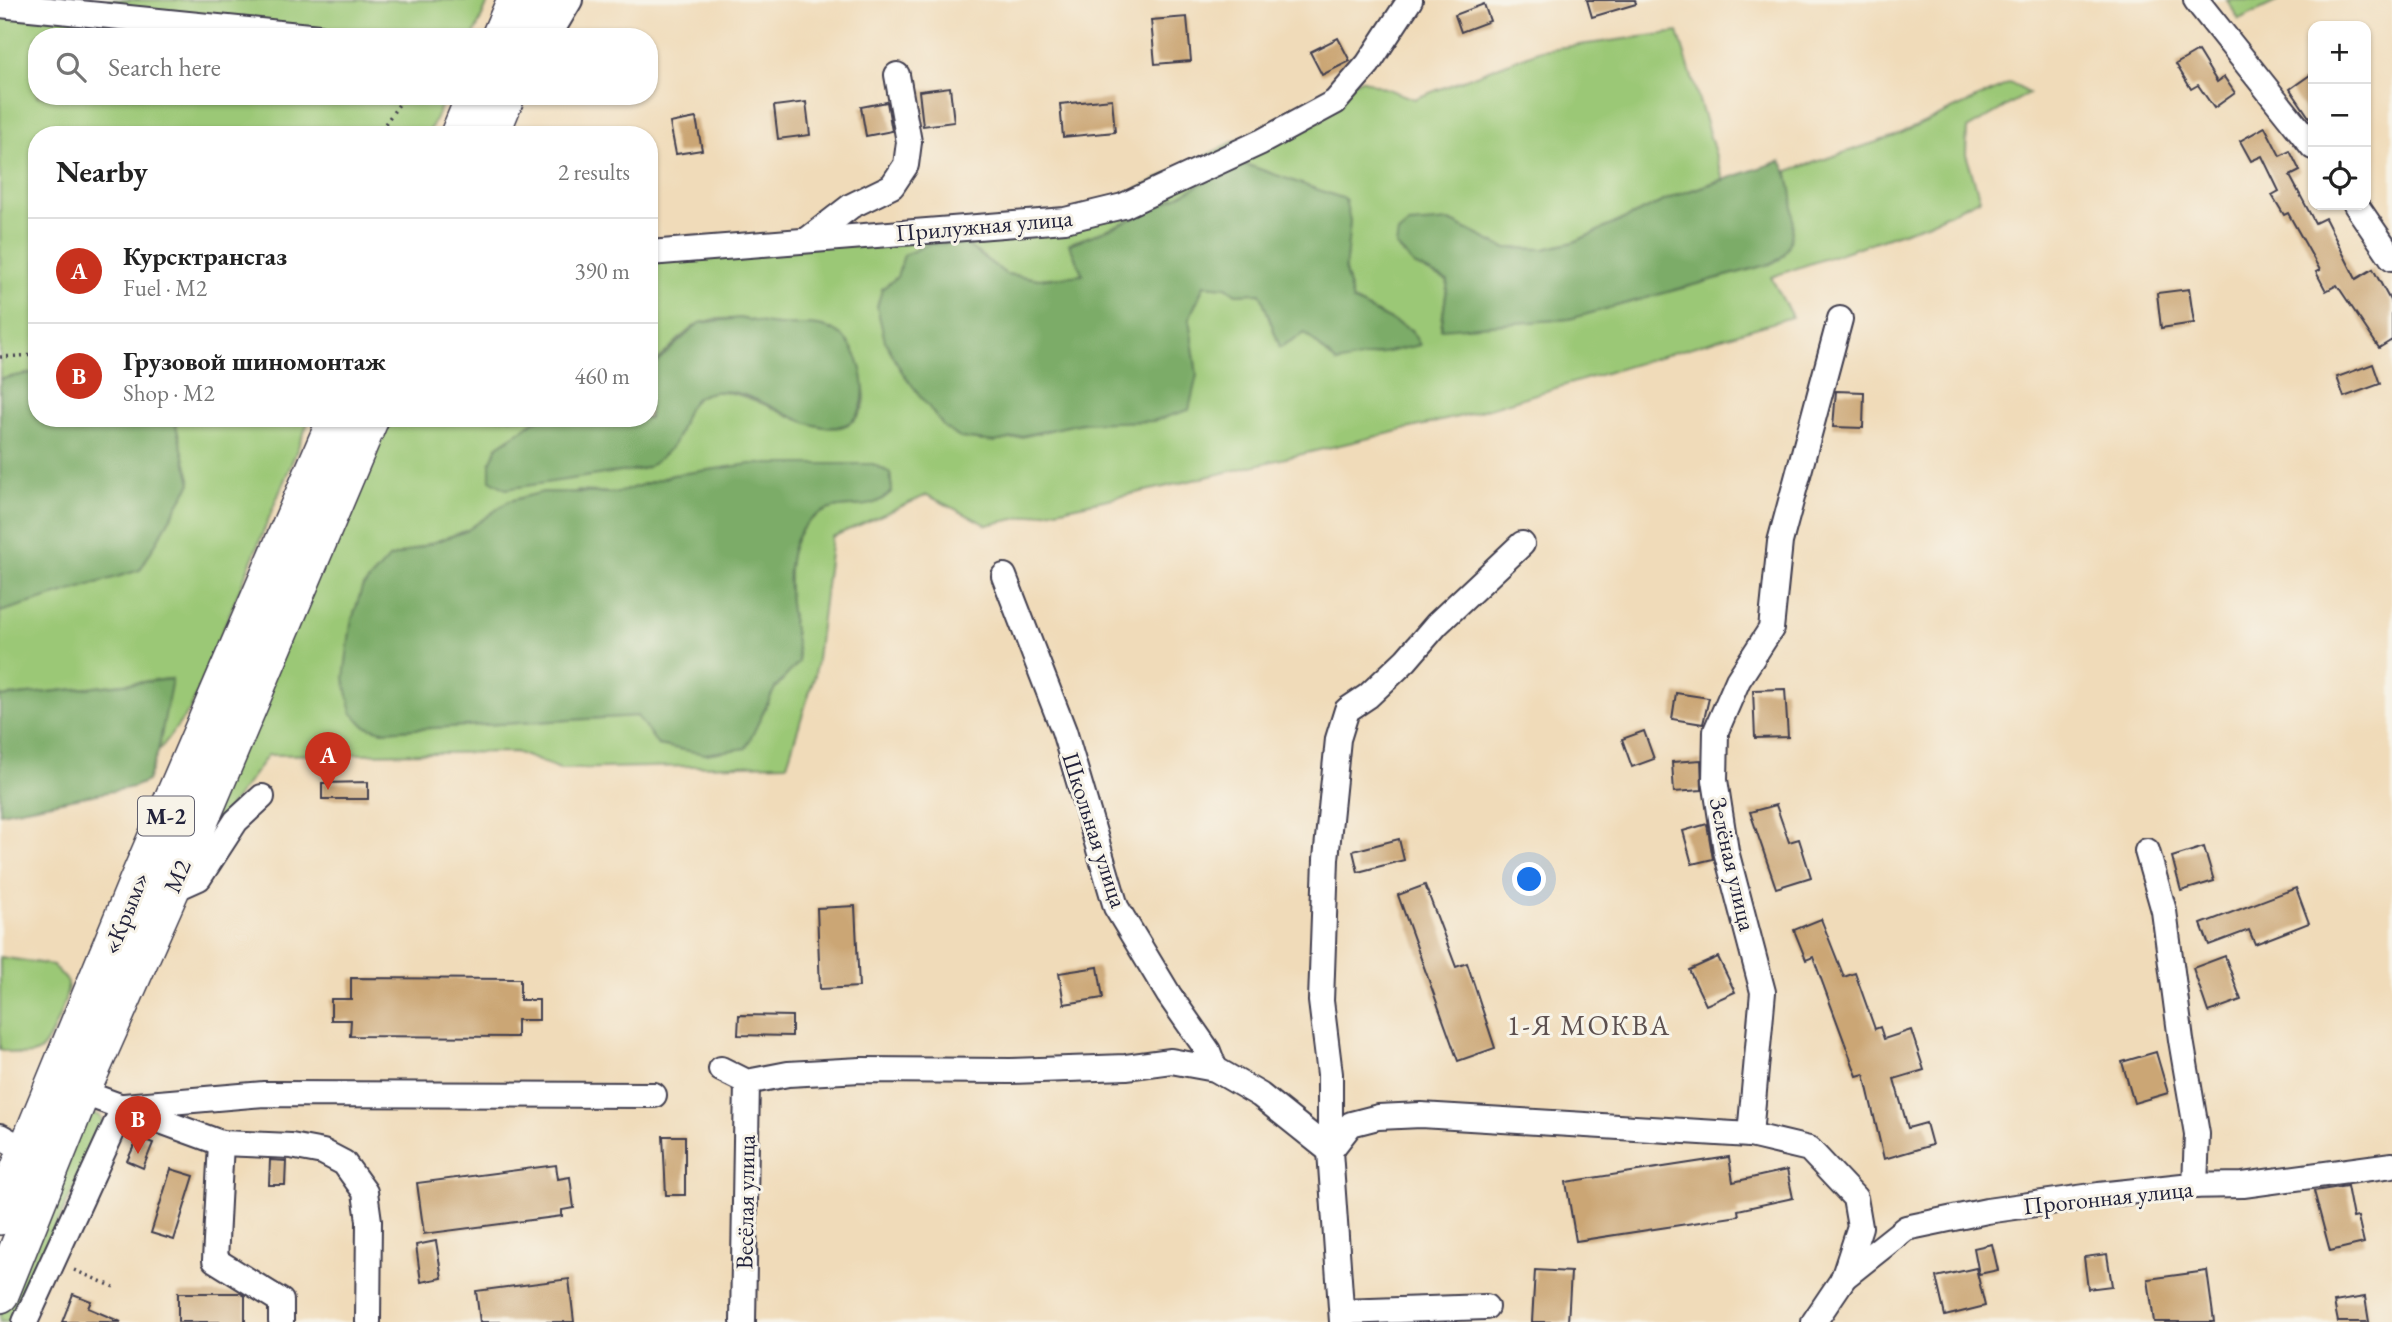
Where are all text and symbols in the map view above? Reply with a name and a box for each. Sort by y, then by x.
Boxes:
map controls [2308,21,2371,210]
button: + [2308,21,2371,84]
search box [28,28,658,105]
icon: search [52,48,90,86]
text: Search here [108,50,221,84]
button: − [2308,84,2371,147]
button: locate [2308,147,2371,210]
text: Nearby [56,152,148,191]
text: 2 results [558,157,630,187]
street label: Прилужная улица [894,202,1074,248]
text: Курсктрансгаз [123,239,287,273]
text: A [71,256,87,286]
text: 390 m [574,256,630,286]
text: Fuel · М2 [123,273,207,303]
text: Грузовой шиномонтаж [123,344,386,378]
text: B [72,361,86,391]
text: 460 m [574,361,630,391]
text: Shop · М2 [123,378,214,408]
pin: A [305,732,351,790]
street label: Школьная улица [1055,748,1135,912]
street label: Зелёная улица [1703,794,1764,934]
road number: М-2 [138,796,194,836]
street label: М2 [156,854,198,897]
your location [1512,862,1546,896]
street label: «Крым» [94,867,156,959]
district label: 1-Я МОКВА [1507,1007,1671,1043]
pin: B [115,1096,161,1154]
street label: Весёлая улица [728,1134,762,1270]
street label: Прогонная улица [2021,1173,2195,1221]

